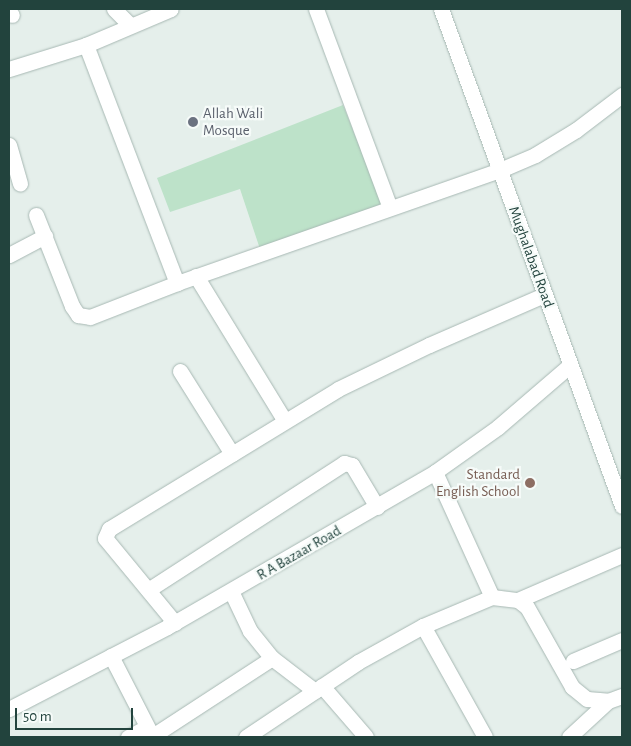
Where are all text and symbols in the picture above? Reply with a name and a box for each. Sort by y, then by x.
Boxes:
place label: Allah Wali Mosque [203,104,263,139]
marker: Allah Wali Mosque [187,116,199,128]
street label: Mughalabad Road [504,204,558,310]
place label: Standard English School [436,465,520,500]
marker: Standard English School [524,477,536,489]
street label: R A Bazaar Road [254,522,344,584]
scale bar [18,698,135,730]
text: 50 m [23,709,52,724]

